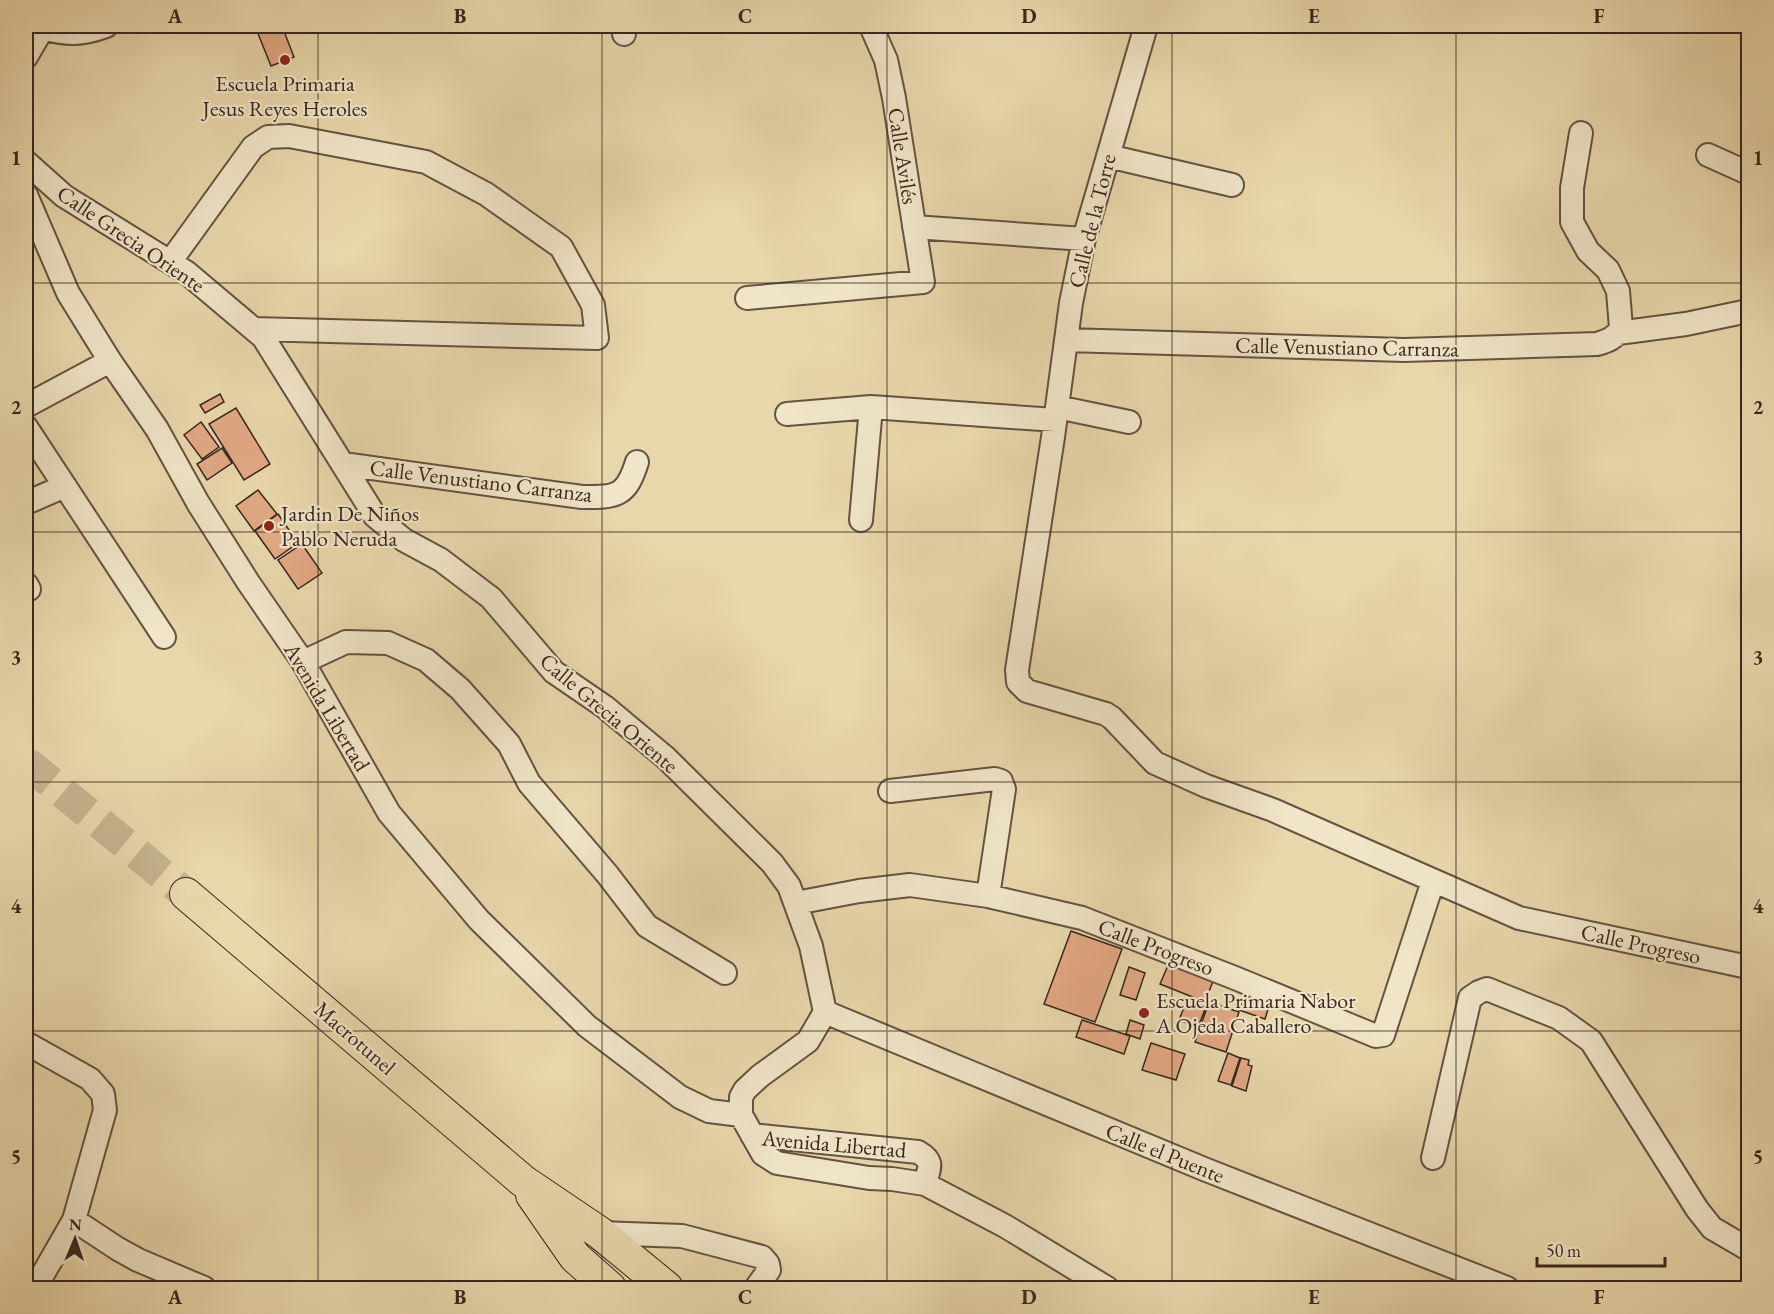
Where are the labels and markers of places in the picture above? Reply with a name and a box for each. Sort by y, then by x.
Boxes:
marker: Escuela Primaria Jesus Reyes Heroles [278,53,292,67]
place label: Escuela Primaria Jesus Reyes Heroles [201,69,367,123]
place label: Jardin De Niños Pablo Neruda [279,499,419,553]
marker: Jardin De Niños Pablo Neruda [262,519,276,533]
place label: Escuela Primaria Nabor A Ojeda Caballero [1155,986,1356,1040]
marker: Escuela Primaria Nabor A Ojeda Caballero [1137,1006,1151,1020]

